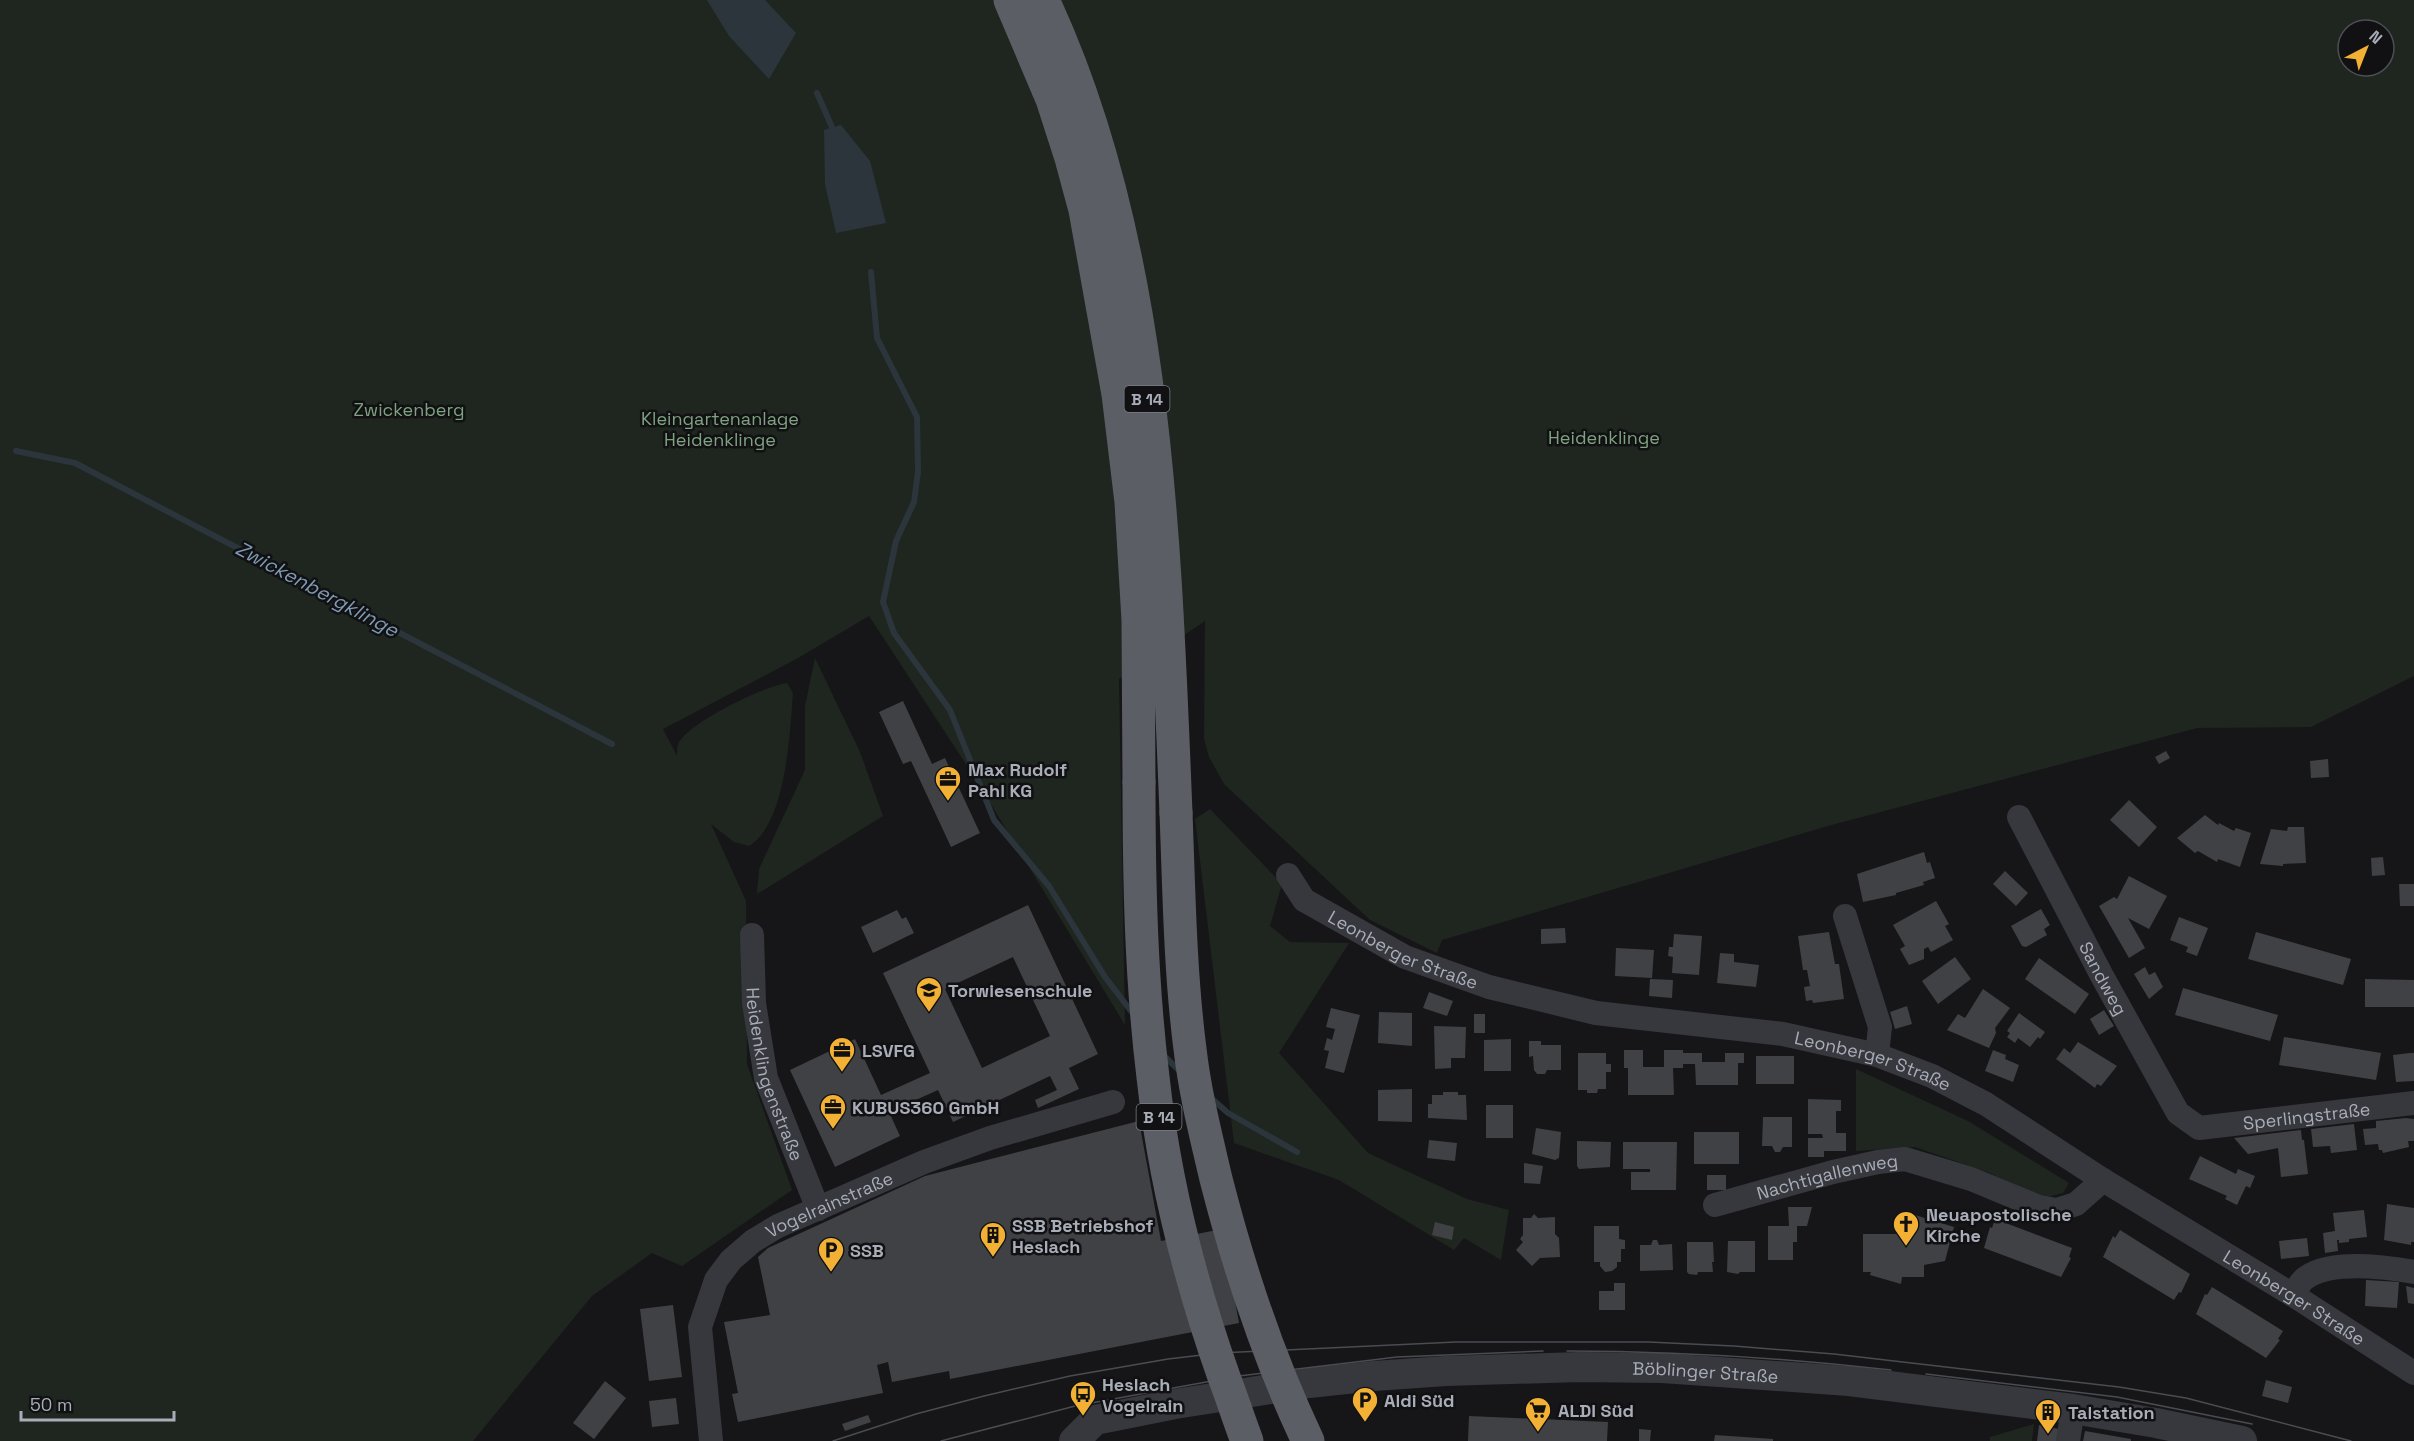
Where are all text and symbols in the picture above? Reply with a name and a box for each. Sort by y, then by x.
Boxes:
north arrow [2336,18,2396,78]
text: N [2365,26,2387,49]
road number: B 14 [1124,386,1170,412]
park label: Zwickenberg [354,398,464,421]
park label: Kleingartenanlage Heidenklinge [641,407,799,451]
park label: Heidenklinge [1548,426,1660,449]
water label: Zwickenbergklinge [231,535,404,643]
place label: Max Rudolf Pahl KG [968,758,1067,802]
office icon: Max Rudolf Pahl KG [933,764,963,802]
street label: Leonberger Straße [1324,905,1481,994]
street label: Sandweg [2074,937,2133,1019]
school or university icon: Torwiesenschule [914,975,944,1013]
place label: Torwiesenschule [948,979,1092,1002]
street label: Heidenklingenstraße [742,987,809,1164]
street label: Leonberger Straße [1793,1025,1955,1096]
office icon: LSVFG [827,1035,857,1073]
place label: LSVFG [862,1039,915,1062]
office icon: KUBUS360 GmbH [818,1092,848,1130]
place label: KUBUS360 GmbH [852,1096,999,1119]
street label: Sperlingstraße [2242,1097,2371,1134]
road number: B 14 [1136,1104,1182,1130]
street label: Nachtigallenweg [1754,1148,1899,1204]
street label: Vogelrainstraße [761,1166,896,1242]
place label: Neuapostolische Kirche [1926,1203,2072,1247]
church icon: Neuapostolische Kirche [1891,1209,1921,1247]
place label: SSB Betriebshof Heslach [1012,1214,1154,1258]
building icon: SSB Betriebshof Heslach [978,1220,1008,1258]
parking icon: SSB [816,1235,846,1273]
place label: SSB [850,1239,884,1262]
street label: Leonberger Straße [2219,1244,2370,1350]
street label: Böblinger Straße [1632,1356,1779,1388]
place label: Heslach Vogelrain [1102,1373,1183,1417]
bus stop icon: Heslach Vogelrain [1068,1379,1098,1417]
scale bar [21,1384,174,1422]
parking icon: Aldi Süd [1350,1385,1380,1423]
place label: Aldi Süd [1384,1389,1455,1412]
text: 50 m [30,1393,72,1416]
supermarket icon: ALDI Süd [1523,1395,1553,1433]
building icon: Talstation [2033,1397,2063,1435]
place label: ALDI Süd [1558,1399,1634,1422]
place label: Talstation [2068,1401,2155,1424]

